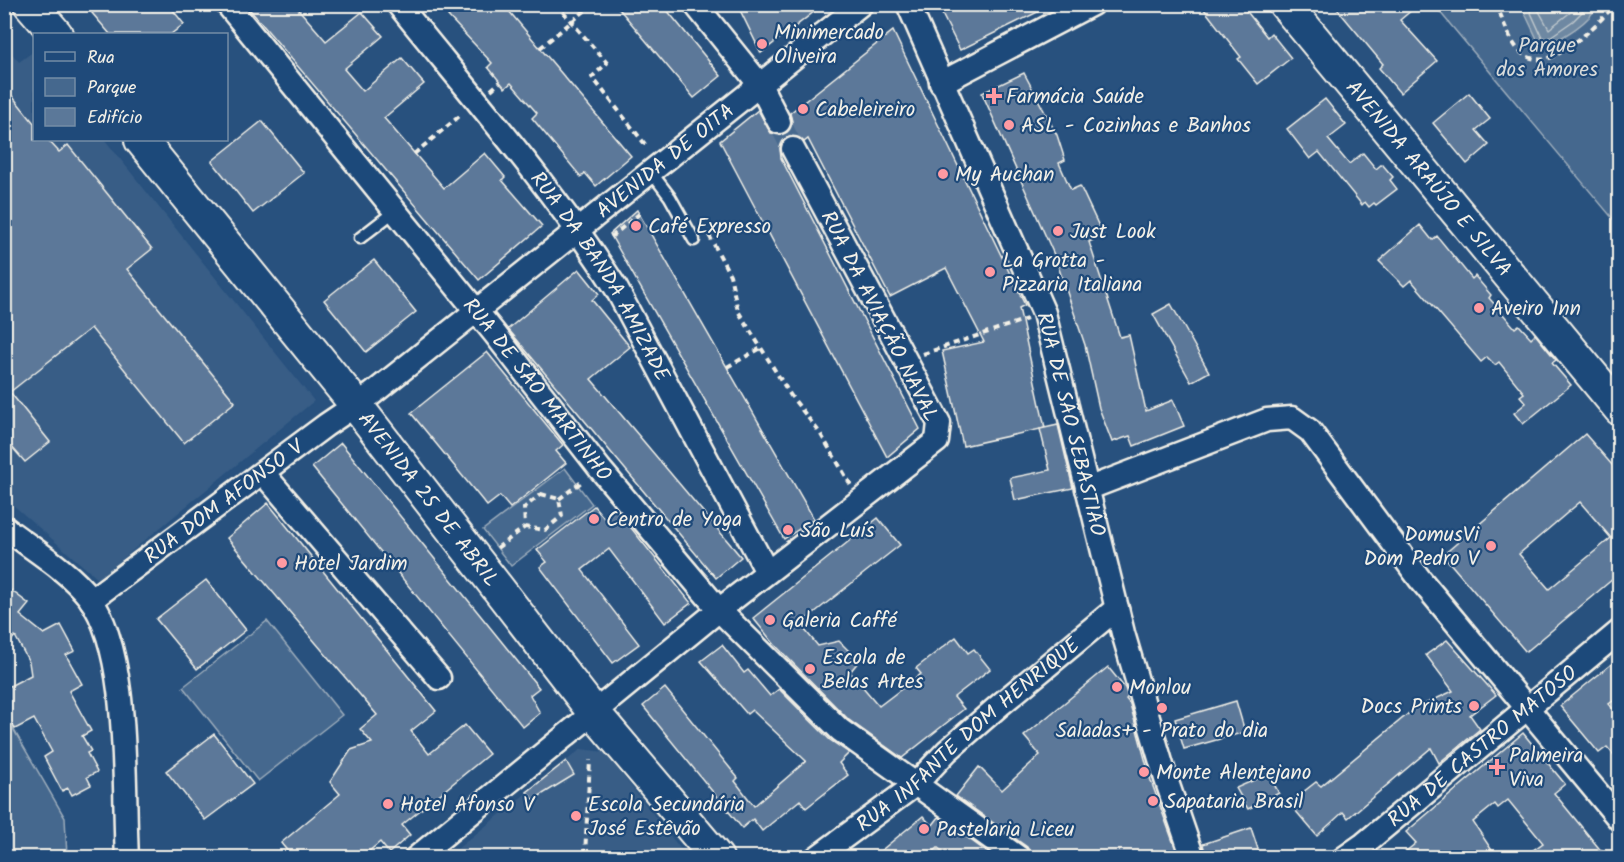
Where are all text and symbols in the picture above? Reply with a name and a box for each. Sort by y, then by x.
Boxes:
place label: Minimercado Oliveira [774,17,884,74]
park label: Parque dos Amores [1496,30,1598,87]
legend [33,33,228,141]
marker: Minimercado Oliveira [755,37,769,51]
text: Rua [87,44,115,73]
street label: AVENIDA ARAÚJO E SILVA [1336,73,1519,285]
text: Parque [87,74,136,103]
place label: Farmácia Saúde [1006,81,1145,114]
marker: Farmácia Saúde [987,89,1001,103]
place label: Cabeleireiro [815,94,915,127]
street label: AVENIDA DE OITA [589,96,742,227]
marker: Cabeleireiro [796,102,810,116]
text: Edifício [87,104,142,133]
place label: ASL - Cozinhas e Banhos [1021,110,1251,143]
marker: ASL - Cozinhas e Banhos [1002,118,1016,132]
place label: My Auchan [955,159,1054,192]
street label: RUA DA BANDA AMIZADE [521,165,678,388]
marker: My Auchan [936,167,950,181]
street label: RUA DA AVIAÇÃO NAVAL [811,205,946,428]
place label: Café Expresso [648,211,771,244]
place label: Just Look [1070,216,1156,249]
marker: Café Expresso [629,219,643,233]
marker: Just Look [1051,224,1065,238]
place label: La Grotta - Pizzaria Italiana [1002,245,1142,302]
marker: La Grotta - Pizzaria Italiana [983,265,997,279]
street label: RUA DE SÃO MARTINHO [454,291,619,490]
place label: Aveiro Inn [1491,293,1581,326]
marker: Aveiro Inn [1472,301,1486,315]
street label: RUA DE SÃO SEBASTIÃO [1026,309,1114,540]
street label: AVENIDA 25 DE ABRIL [349,405,506,595]
street label: RUA DOM AFONSO V [137,431,313,573]
place label: Centro de Yoga [606,504,742,537]
marker: Centro de Yoga [587,512,601,526]
place label: São Luís [800,515,875,548]
place label: DomusVi Dom Pedro V [1363,519,1481,576]
marker: São Luís [781,523,795,537]
marker: DomusVi Dom Pedro V [1484,539,1498,553]
place label: Hotel Jardim [294,548,408,581]
marker: Hotel Jardim [275,556,289,570]
place label: Galeria Caffé [782,605,898,638]
marker: Galeria Caffé [763,613,777,627]
street label: RUA INFANTE DOM HENRIQUE [850,630,1088,841]
place label: Escola de Belas Artes [822,642,923,699]
street label: RUA DE CASTRO MATOSO [1381,658,1586,836]
marker: Escola de Belas Artes [803,662,817,676]
place label: Monlou [1129,672,1191,705]
marker: Monlou [1110,680,1124,694]
place label: Docs Prints [1361,691,1462,724]
marker: Docs Prints [1467,699,1481,713]
marker: Saladas+ - Prato do dia [1155,701,1169,715]
place label: Saladas+ - Prato do dia [1056,715,1268,748]
place label: Palmeira Viva [1509,740,1583,797]
place label: Monte Alentejano [1156,757,1311,790]
marker: Palmeira Viva [1490,760,1504,774]
marker: Monte Alentejano [1137,765,1151,779]
place label: Sapataria Brasil [1165,786,1303,819]
place label: Hotel Afonso V [400,789,536,822]
place label: Escola Secundária José Estêvão [588,789,745,846]
marker: Sapataria Brasil [1146,794,1160,808]
marker: Hotel Afonso V [381,797,395,811]
marker: Escola Secundária José Estêvão [569,809,583,823]
place label: Pastelaria Liceu [936,814,1074,847]
marker: Pastelaria Liceu [917,822,931,836]

